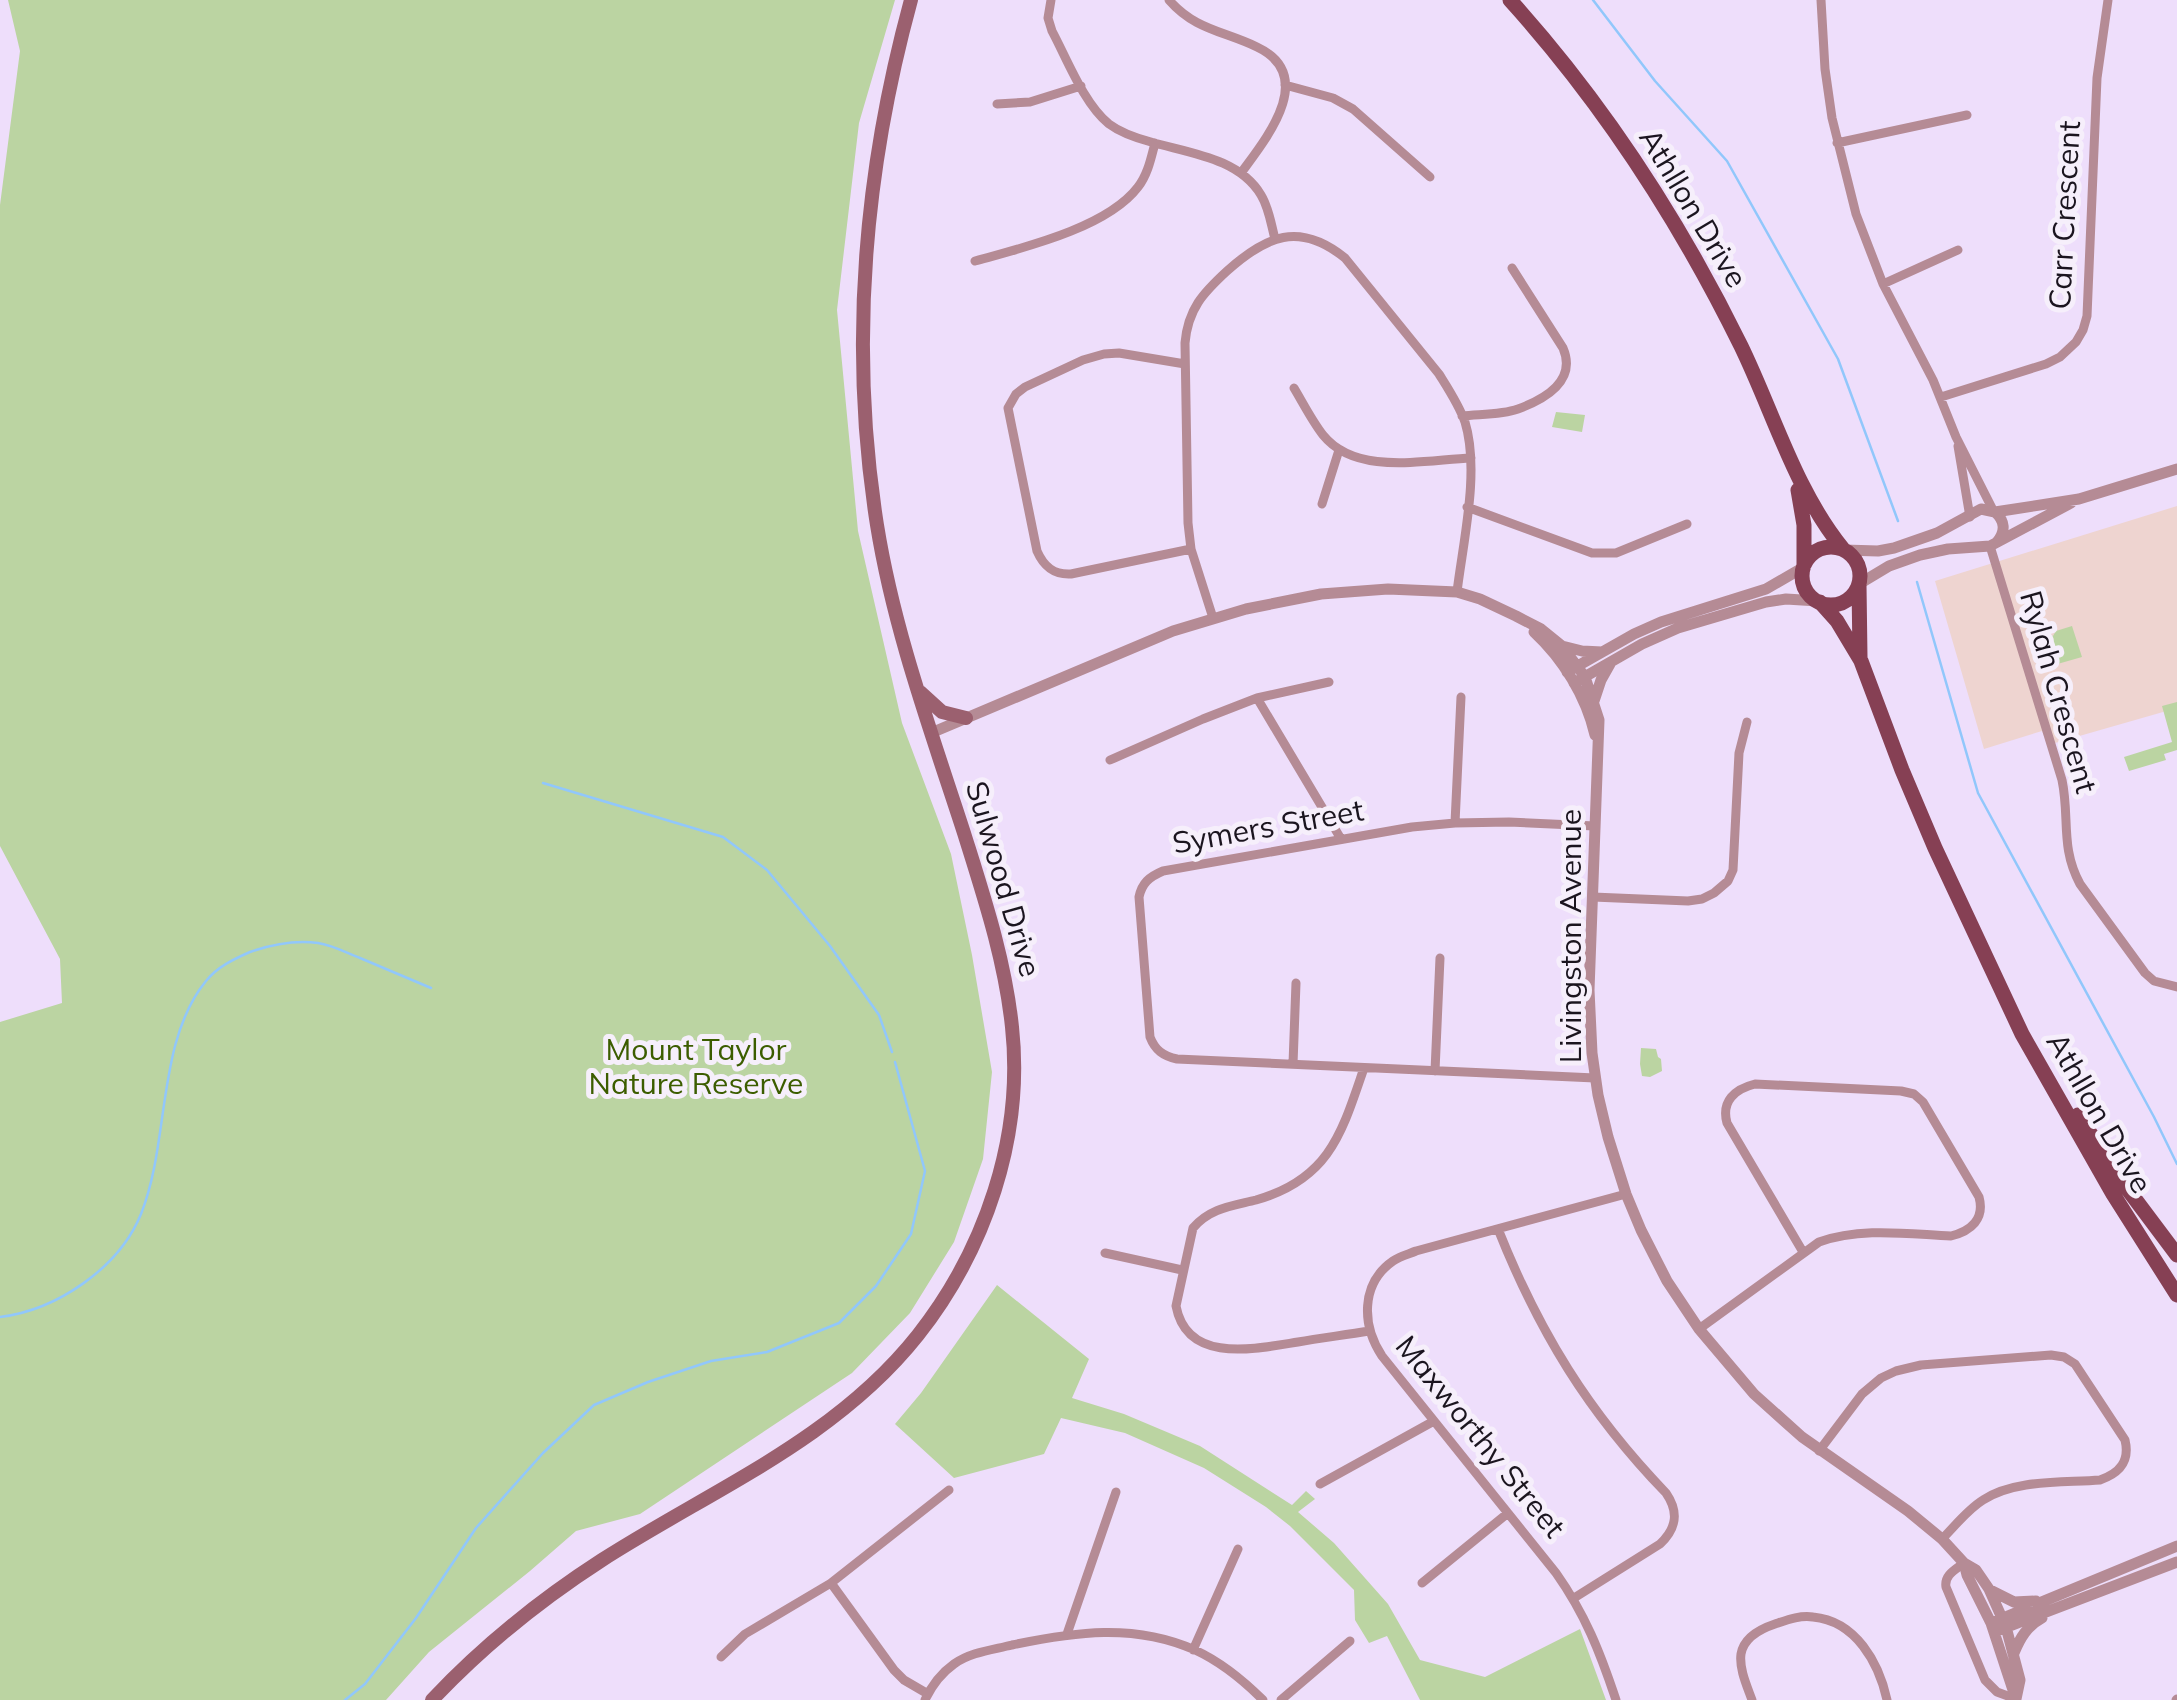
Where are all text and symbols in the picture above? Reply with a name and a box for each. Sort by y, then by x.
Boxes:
street label: Carr Crescent [2040,120,2088,310]
street label: Athllon Drive [1631,121,1756,294]
street label: Rylah Crescent [2012,586,2106,797]
street label: Sulwood Drive [958,777,1050,981]
street label: Symers Street [1169,791,1366,862]
street label: Livingston Avenue [1551,809,1589,1063]
street label: Athllon Drive [2039,1025,2161,1200]
park label: Mount Taylor Nature Reserve [589,1030,803,1102]
street label: Maxworthy Street [1388,1328,1574,1545]

